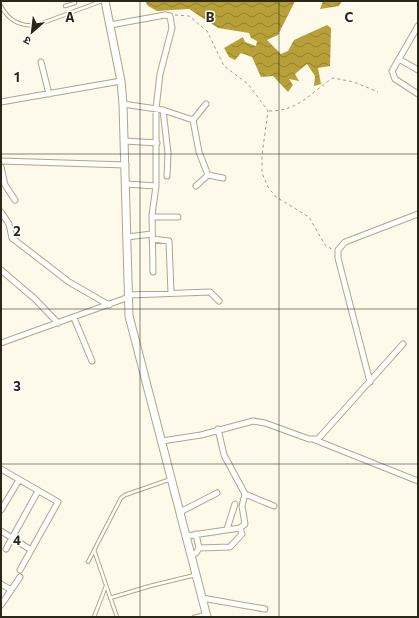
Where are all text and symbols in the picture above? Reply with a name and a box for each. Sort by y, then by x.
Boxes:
text: A [65,9,75,25]
text: B [206,9,215,25]
text: C [345,9,354,25]
north arrow [12,12,52,52]
text: उ [21,34,33,49]
text: 1 [14,69,20,85]
text: 2 [13,223,21,239]
text: 3 [13,378,21,394]
text: 4 [13,532,21,548]

